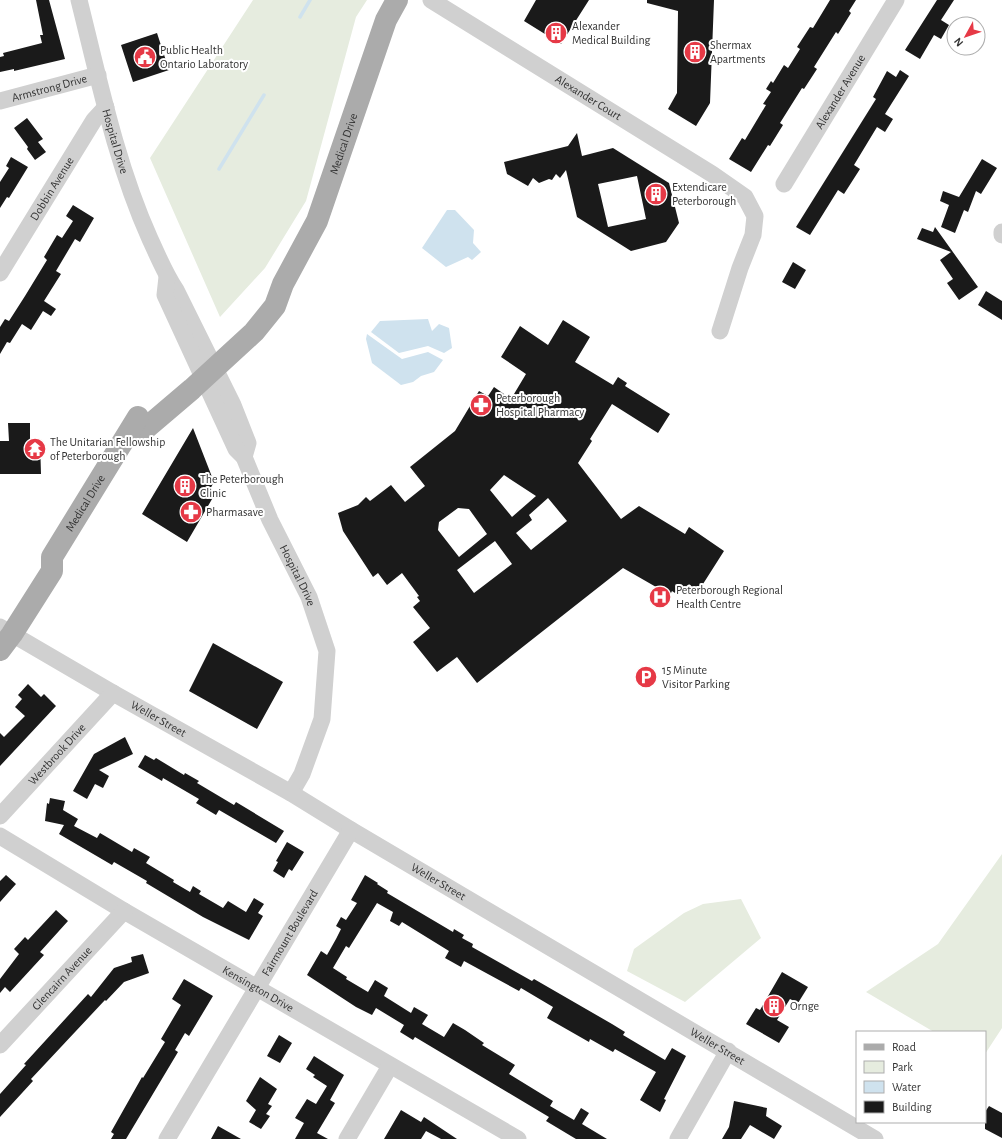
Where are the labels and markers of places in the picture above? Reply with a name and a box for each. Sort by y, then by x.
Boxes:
building icon: Alexander Medical Building [543,20,569,46]
place label: Alexander Medical Building [572,20,651,46]
building icon: Shermax Apartments [682,39,708,65]
place label: Shermax Apartments [710,39,766,65]
public building icon: Public Health Ontario Laboratory [132,44,158,70]
place label: Public Health Ontario Laboratory [160,44,248,71]
building icon: Extendicare Peterborough [643,181,669,207]
place label: Extendicare Peterborough [672,181,736,207]
pharmacy icon: Peterborough Hospital Pharmacy [468,392,494,418]
place label: Peterborough Hospital Pharmacy [496,392,584,419]
temple icon: The Unitarian Fellowship of Peterborough [22,436,48,462]
place label: The Unitarian Fellowship of Peterborough [50,436,165,462]
building icon: The Peterborough Clinic [172,473,198,499]
place label: The Peterborough Clinic [200,473,284,499]
pharmacy icon: Pharmasave [178,499,204,525]
place label: Pharmasave [206,506,263,518]
hospital icon: Peterborough Regional Health Centre [647,584,673,610]
place label: Peterborough Regional Health Centre [676,584,783,610]
parking icon: 15 Minute Visitor Parking [633,664,659,690]
place label: 15 Minute Visitor Parking [662,664,730,690]
building icon: Ornge [761,993,787,1019]
place label: Ornge [790,1000,819,1012]

